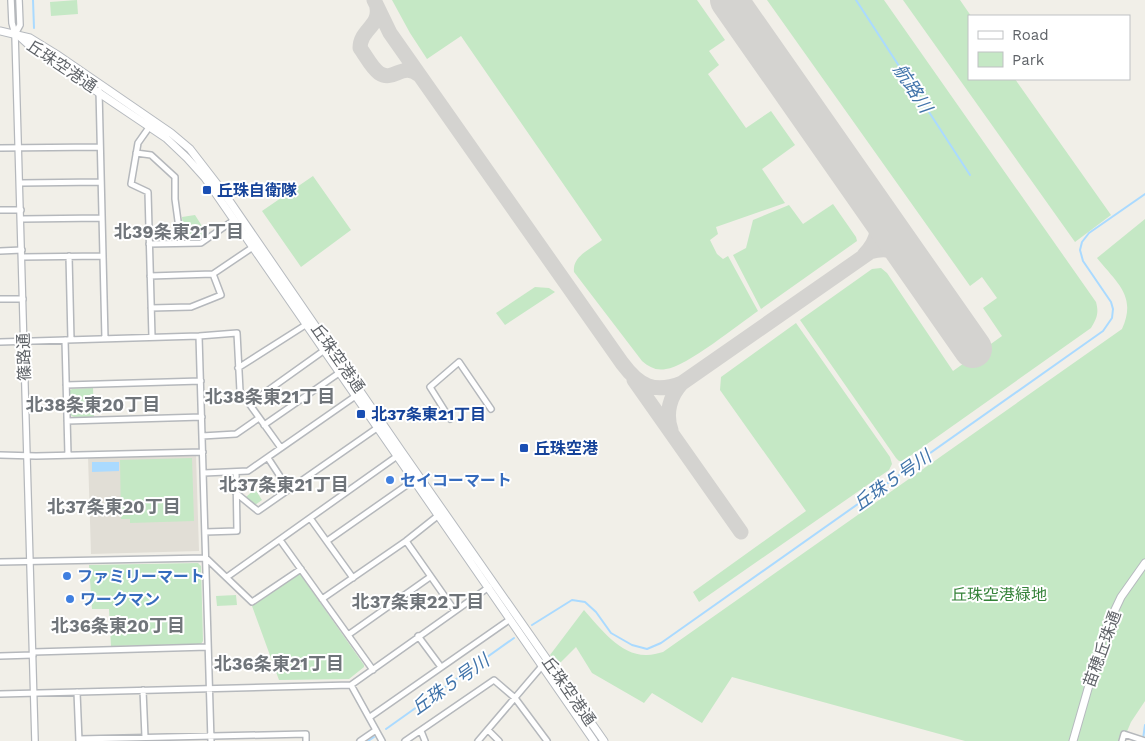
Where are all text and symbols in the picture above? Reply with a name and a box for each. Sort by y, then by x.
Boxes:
legend [968,15,1130,80]
text: Road [1012,26,1049,44]
street label: 丘珠空港通 [24,36,100,96]
text: Park [1012,51,1045,69]
water label: 航路川 [889,60,938,118]
place label: 丘珠自衛隊 [217,181,297,200]
marker: 丘珠自衛隊 [201,184,213,196]
district label: 北39条東21丁目 [114,221,244,242]
street label: 丘珠空港通 [307,320,369,396]
street label: 篠路通 [14,333,34,381]
district label: 北38条東21丁目 [205,386,335,407]
district label: 北38条東20丁目 [26,394,160,415]
place label: 北37条東21丁目 [371,405,486,424]
marker: 北37条東21丁目 [355,408,367,420]
place label: 丘珠空港 [534,439,598,458]
marker: 丘珠空港 [518,442,530,454]
water label: 丘珠５号川 [849,444,937,514]
place label: セイコーマート [400,471,512,490]
district label: 北37条東21丁目 [219,474,349,495]
marker: セイコーマート [384,474,396,486]
district label: 北37条東20丁目 [47,496,181,517]
place label: ファミリーマート [77,567,205,586]
marker: ファミリーマート [61,570,73,582]
park label: 丘珠空港緑地 [951,585,1047,604]
place label: ワークマン [80,590,160,609]
district label: 北37条東22丁目 [352,591,484,612]
marker: ワークマン [64,593,76,605]
street label: 苗穂丘珠通 [1079,608,1125,690]
district label: 北36条東20丁目 [51,615,185,636]
water label: 丘珠５号川 [407,648,495,718]
district label: 北36条東21丁目 [214,653,344,674]
street label: 丘珠空港通 [538,653,600,729]

